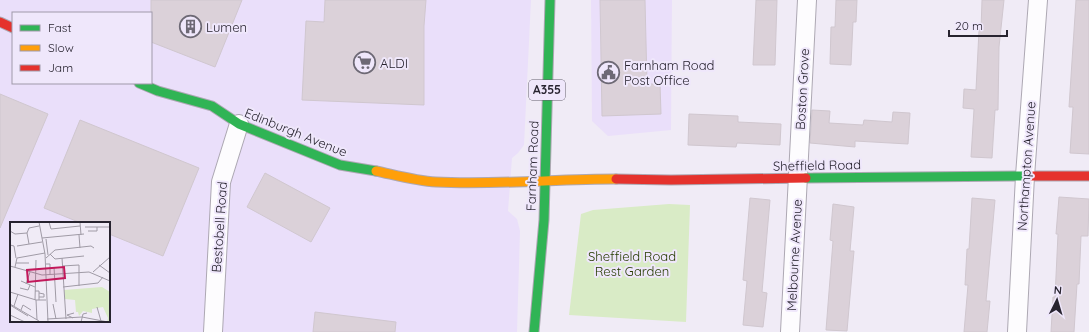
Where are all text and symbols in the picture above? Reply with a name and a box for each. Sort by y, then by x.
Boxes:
legend [12,12,152,84]
scale bar [949,12,1007,38]
building icon: Lumen [178,14,204,40]
text: 20 m [955,18,983,33]
place label: Lumen [206,19,247,35]
text: Fast [48,20,72,35]
text: Slow [48,40,74,55]
street label: Boston Grove [792,48,812,130]
supermarket icon: ALDI [351,50,377,76]
place label: ALDI [380,55,408,71]
place label: Farnham Road Post Office [624,57,714,88]
public building icon: Farnham Road Post Office [596,59,622,85]
text: Jam [48,60,73,75]
road number: A355 [529,80,565,100]
street label: Northampton Avenue [1014,101,1038,231]
street label: Edinburgh Avenue [242,104,350,160]
street label: Farnham Road [522,121,542,211]
street label: Sheffield Road [773,156,861,174]
street label: Bestobell Road [208,181,230,273]
street label: Melbourne Avenue [783,199,805,311]
inset map [10,222,110,322]
park label: Sheffield Road Rest Garden [588,248,676,279]
north arrow [1037,280,1077,320]
text: N [1053,283,1063,297]

